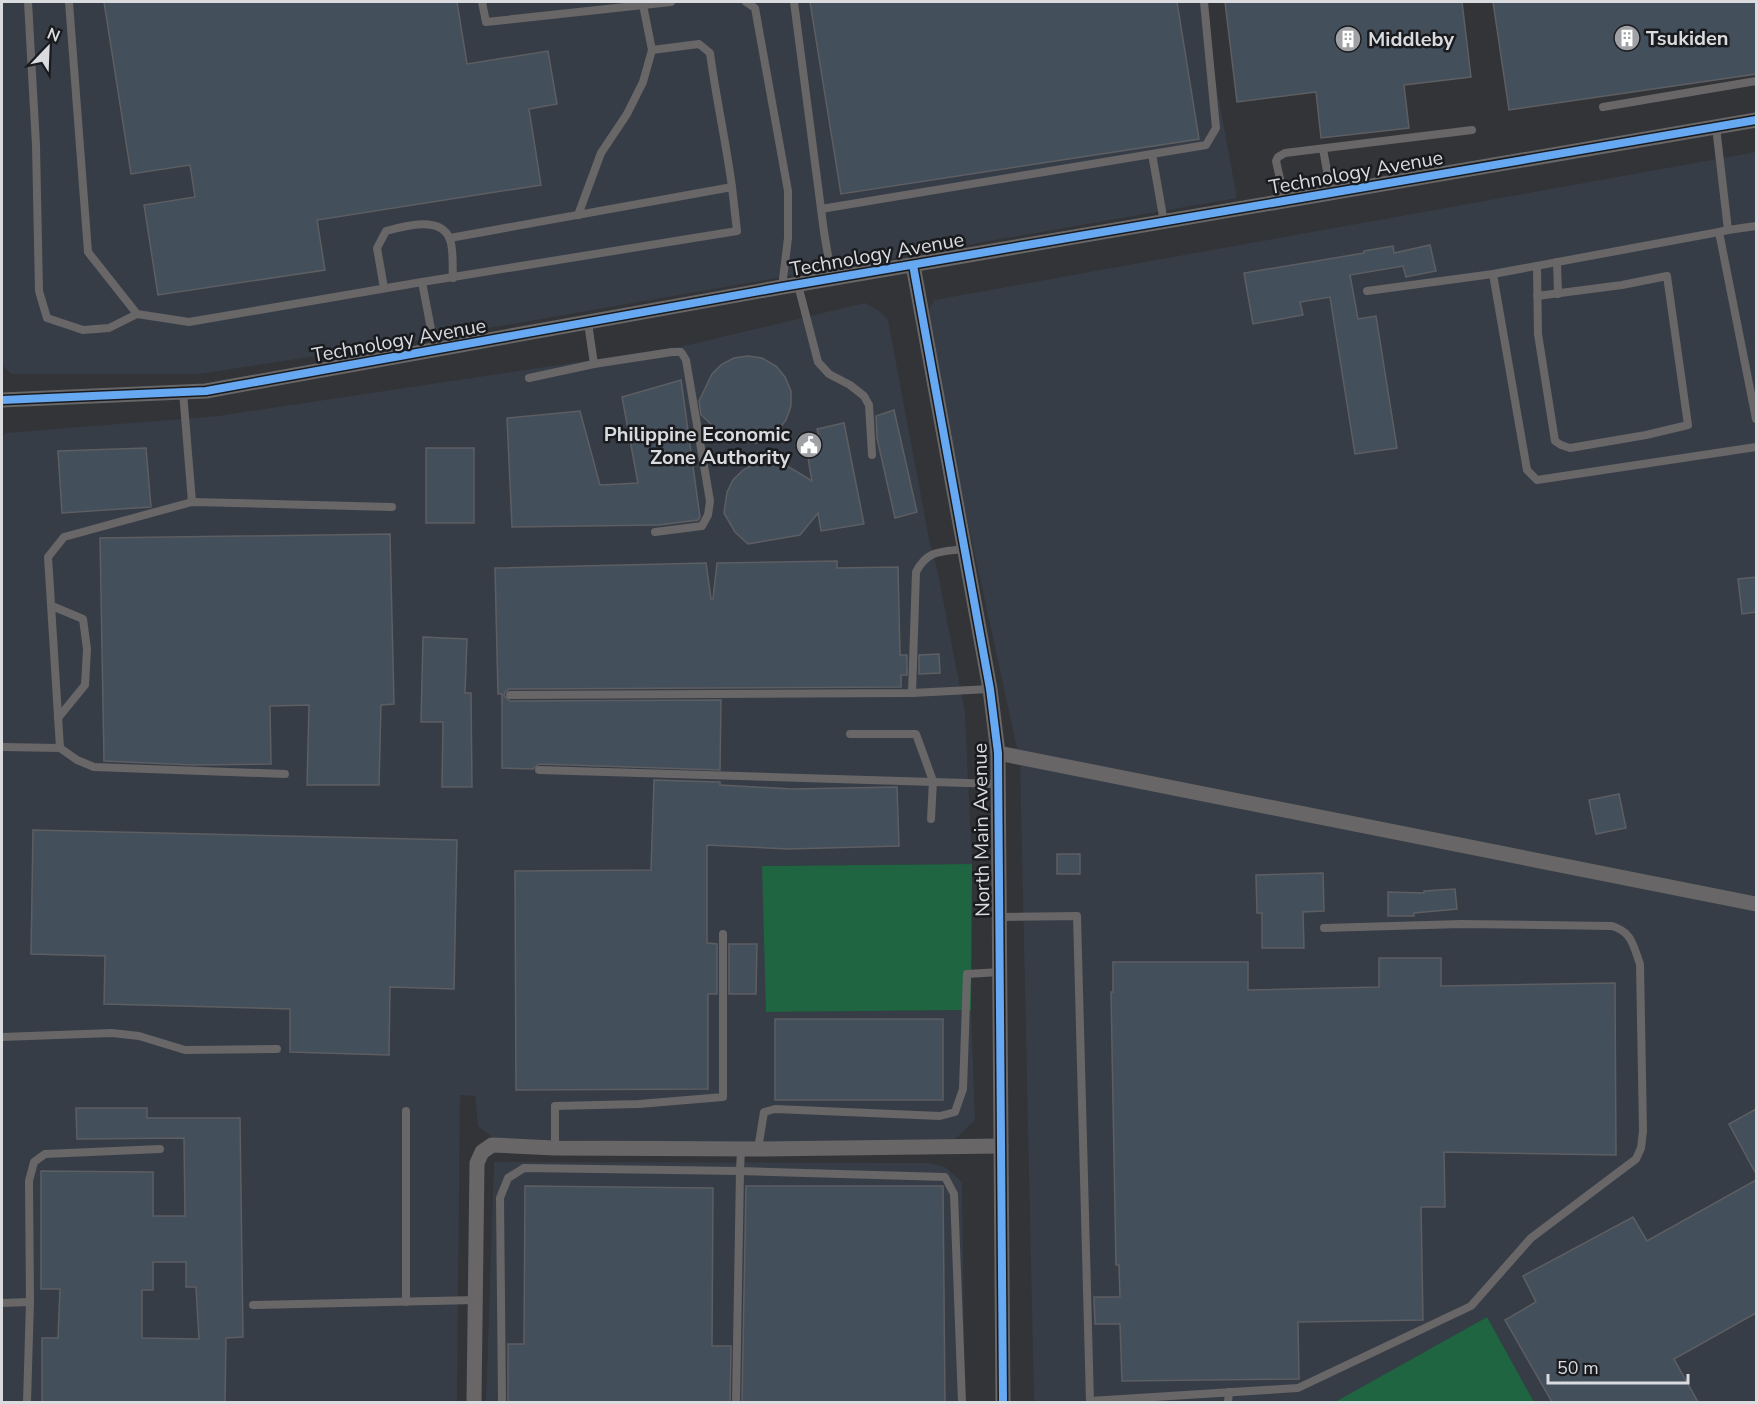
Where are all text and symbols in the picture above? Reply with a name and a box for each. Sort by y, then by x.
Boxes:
north arrow [18,18,78,78]
text: N [44,23,63,48]
building icon: Tsukiden [1612,23,1642,53]
building icon: Middleby [1333,24,1363,54]
place label: Tsukiden [1646,25,1729,52]
place label: Middleby [1368,26,1454,53]
street label: Technology Avenue [1267,144,1445,201]
street label: Technology Avenue [788,226,966,283]
street label: Technology Avenue [310,312,488,369]
place label: Philippine Economic Zone Authority [604,421,791,471]
public building icon: Philippine Economic Zone Authority [794,430,824,460]
street label: North Main Avenue [966,743,997,917]
scale bar [1548,1347,1688,1385]
text: 50 m [1557,1356,1599,1380]

